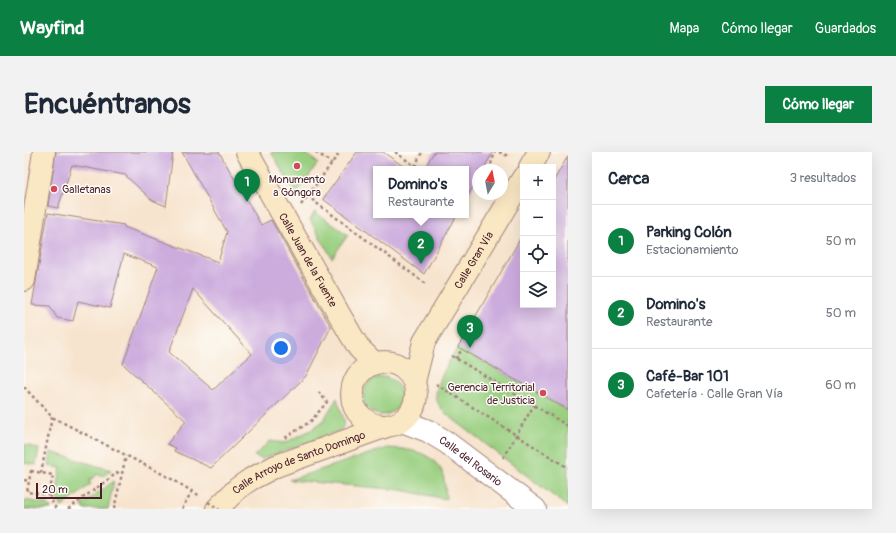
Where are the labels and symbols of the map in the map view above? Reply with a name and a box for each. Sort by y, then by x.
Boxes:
marker: Monumento a Góngora [292,161,302,171]
north arrow [472,164,508,200]
pin: 1 [234,169,260,202]
place label: Monumento a Góngora [269,173,325,199]
place label: Galletanas [62,183,111,196]
marker: Galletanas [49,184,59,194]
street label: Calle Juan de la Fuente [276,211,340,310]
street label: Calle Gran Vía [452,229,496,291]
pin: 2 [408,231,434,264]
pin: 3 [457,315,483,348]
your location [271,338,291,358]
place label: Gerencia Territorial de Justicia [447,381,535,407]
marker: Gerencia Territorial de Justicia [538,388,548,398]
street label: Calle Arroyo de Santo Domingo [230,428,367,497]
street label: Calle del Rosario [437,433,504,489]
scale bar [36,481,102,500]

